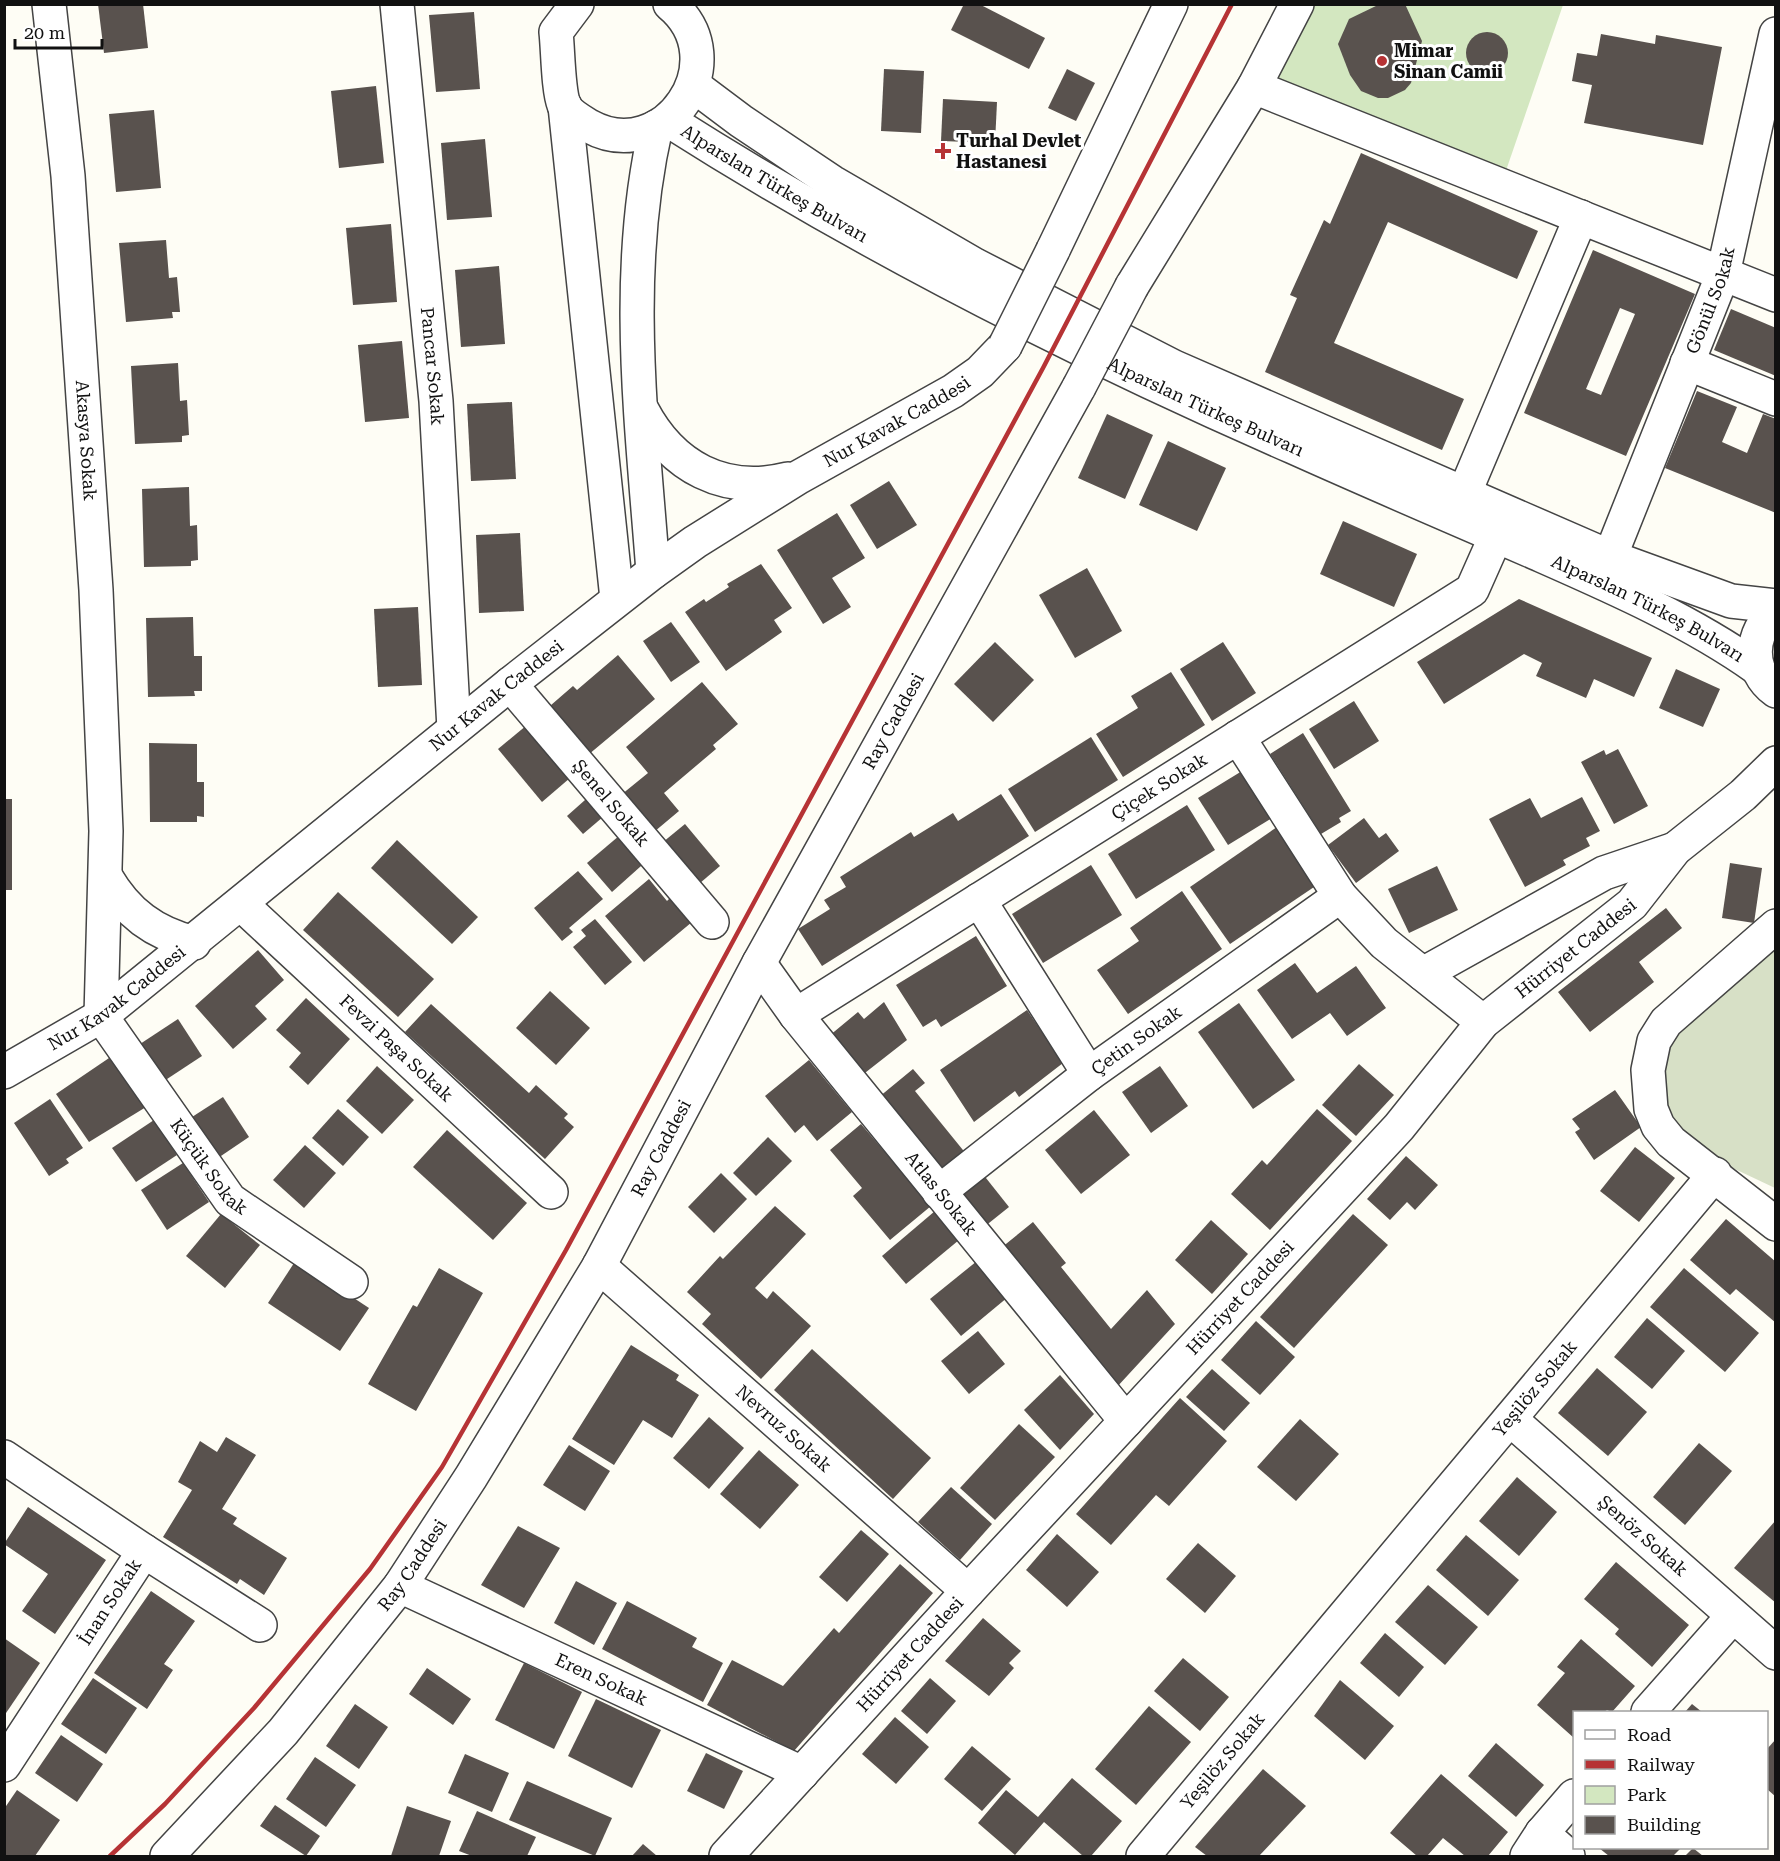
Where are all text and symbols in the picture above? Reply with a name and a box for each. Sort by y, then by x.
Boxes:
scale bar [15,12,102,50]
text: 20 m [24,22,65,43]
place label: Mimar Sinan Camii [1394,40,1503,82]
marker: Mimar Sinan Camii [1375,54,1389,68]
street label: Alparslan Türkeş Bulvarı [677,120,872,247]
place label: Turhal Devlet Hastanesi [956,130,1081,172]
marker: Turhal Devlet Hastanesi [934,142,952,160]
street label: Gönül Sokak [1681,245,1739,357]
street label: Pancar Sokak [417,306,448,426]
street label: Alparslan Türkeş Bulvarı [1104,353,1307,461]
street label: Nur Kavak Caddesi [820,371,974,471]
street label: Akasya Sokak [72,379,101,501]
street label: Alparslan Türkeş Bulvarı [1548,550,1748,666]
street label: Nur Kavak Caddesi [425,635,567,755]
street label: Ray Caddesi [858,669,928,773]
street label: Çiçek Sokak [1107,748,1211,824]
street label: Şenel Sokak [569,755,654,850]
street label: Hürriyet Caddesi [1511,894,1640,1002]
street label: Nur Kavak Caddesi [44,941,189,1054]
street label: Fevzi Paşa Sokak [336,990,458,1106]
street label: Çetin Sokak [1087,1001,1185,1079]
street label: Ray Caddesi [627,1096,695,1200]
street label: Küçük Sokak [166,1114,252,1219]
street label: Atlas Sokak [901,1147,982,1240]
street label: Hürriyet Caddesi [1182,1236,1298,1359]
street label: Yeşilöz Sokak [1488,1336,1581,1441]
street label: Nevruz Sokak [732,1380,836,1476]
street label: Şenöz Sokak [1594,1491,1692,1580]
street label: Ray Caddesi [373,1515,451,1615]
street label: İnan Sokak [74,1555,145,1649]
street label: Hürriyet Caddesi [852,1592,968,1716]
street label: Eren Sokak [552,1649,651,1710]
street label: Yeşilöz Sokak [1176,1708,1269,1813]
legend [1573,1711,1768,1849]
text: Road [1627,1724,1672,1745]
text: Railway [1627,1754,1695,1775]
text: Park [1627,1784,1667,1805]
text: Building [1627,1814,1701,1835]

